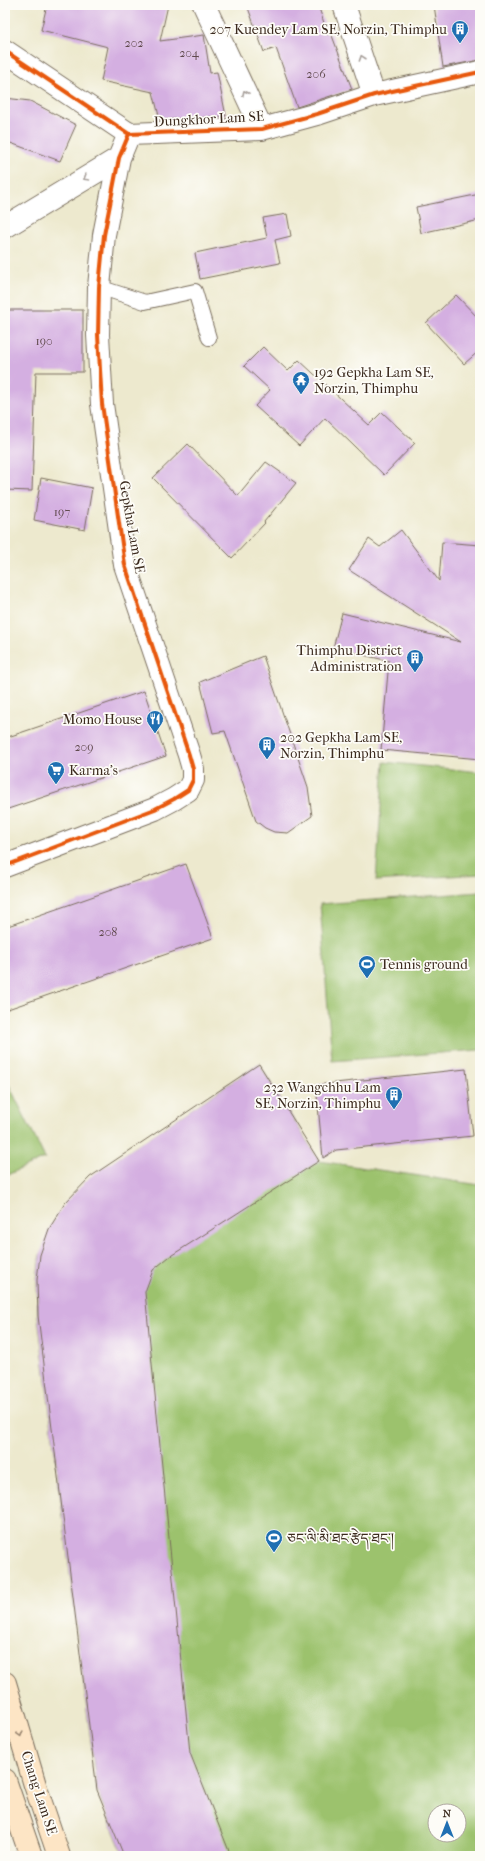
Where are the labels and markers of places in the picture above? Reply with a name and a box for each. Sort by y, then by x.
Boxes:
building icon: 207 Kuendey Lam SE, Norzin, Thimphu [450,19,470,44]
place label: 207 Kuendey Lam SE, Norzin, Thimphu [209,21,447,38]
place label: 192 Gepkha Lam SE, Norzin, Thimphu [314,364,434,397]
temple icon: 192 Gepkha Lam SE, Norzin, Thimphu [291,370,311,395]
place label: Thimphu District Administration [296,642,402,675]
building icon: Thimphu District Administration [405,648,425,673]
restaurant icon: Momo House [145,709,165,734]
place label: Momo House [63,711,142,728]
place label: 202 Gepkha Lam SE, Norzin, Thimphu [280,729,402,762]
building icon: 202 Gepkha Lam SE, Norzin, Thimphu [257,735,277,760]
supermarket icon: Karma's [46,760,66,785]
place label: Karma's [69,762,118,779]
sports icon: Tennis ground [357,954,377,979]
place label: Tennis ground [380,956,468,973]
place label: 232 Wangchhu Lam SE, Norzin, Thimphu [255,1079,381,1112]
building icon: 232 Wangchhu Lam SE, Norzin, Thimphu [384,1085,404,1110]
sports icon: ཅང་ལི་མི་ཐང་རྩེད་ཐང་། [264,1528,284,1553]
place label: ཅང་ལི་མི་ཐང་རྩེད་ཐང་། [287,1528,394,1550]

